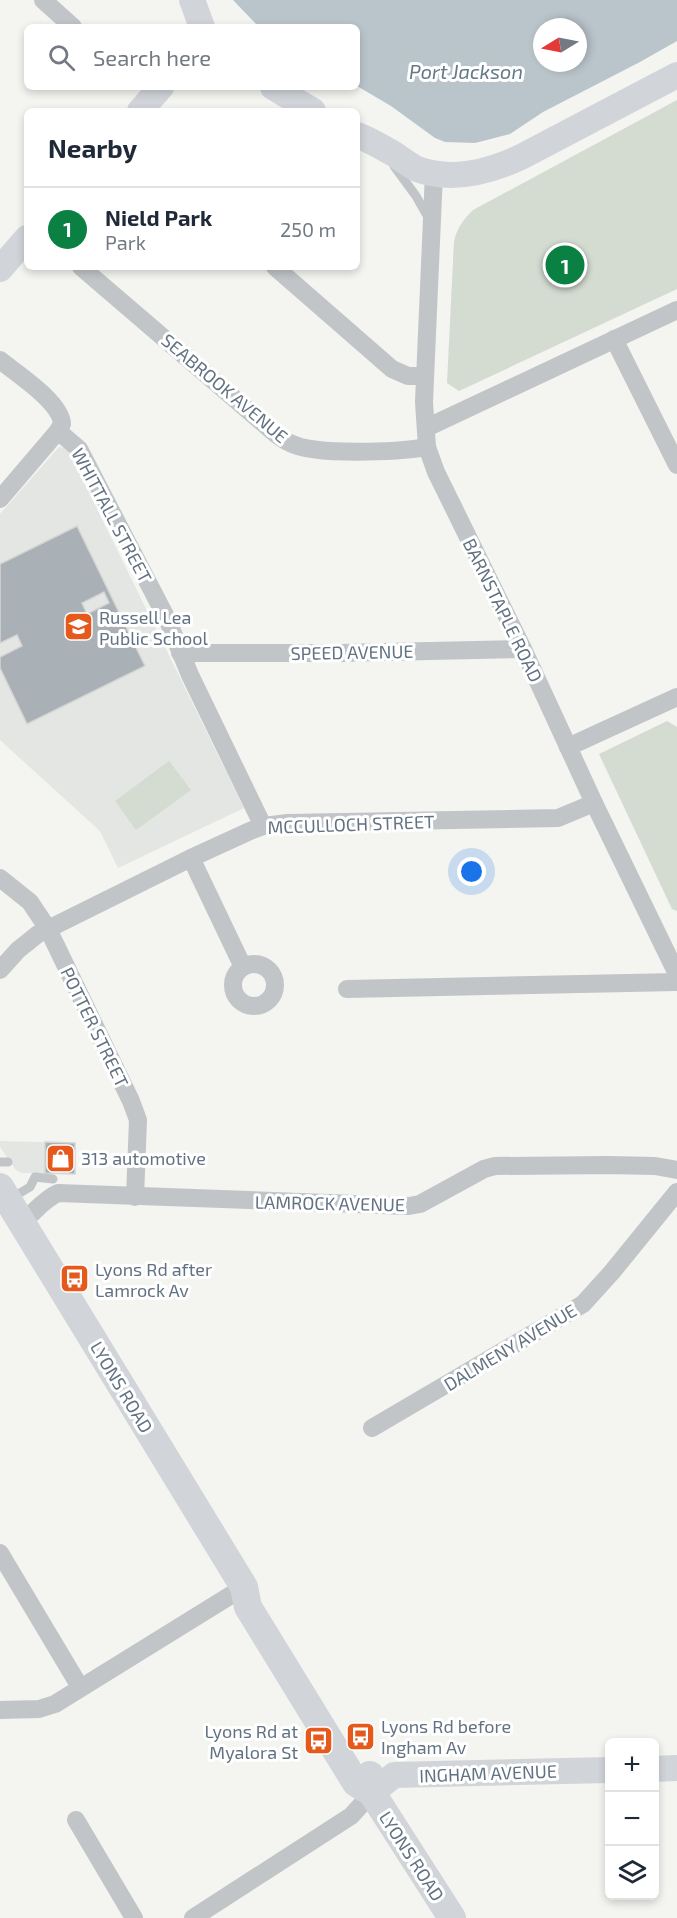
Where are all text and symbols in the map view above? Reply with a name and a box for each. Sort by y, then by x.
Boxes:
north arrow [533,18,587,72]
search box [24,24,360,90]
icon: search [45,41,78,74]
text: Search here [93,44,211,70]
water label: Port Jackson [409,59,523,83]
text: Nearby [48,132,137,163]
text: Nield Park [105,204,212,230]
text: 1 [63,217,72,241]
text: 250 m [280,217,336,241]
text: Park [105,230,146,254]
pin: 1 [546,242,584,288]
street label: SEABROOK AVENUE [157,329,293,447]
street label: WHITTALL STREET [67,444,157,587]
street label: BARNSTAPLE ROAD [459,535,547,685]
place label: Russell Lea Public School [99,606,209,649]
school or university icon: Russell Lea Public School [62,611,94,643]
street label: SPEED AVENUE [290,640,414,664]
street label: MCCULLOCH STREET [267,810,435,838]
your location [457,857,486,886]
street label: POTTER STREET [56,963,134,1091]
shop icon: 313 automotive [44,1142,76,1174]
place label: 313 automotive [81,1147,206,1169]
street label: LAMROCK AVENUE [255,1191,405,1215]
place label: Lyons Rd after Lamrock Av [95,1258,212,1301]
bus stop icon: Lyons Rd after Lamrock Av [58,1263,90,1295]
street label: DALMENY AVENUE [440,1299,580,1395]
street label: LYONS ROAD [86,1337,158,1437]
place label: Lyons Rd before Ingham Av [381,1715,511,1758]
place label: Lyons Rd at Myalora St [205,1720,298,1763]
bus stop icon: Lyons Rd before Ingham Av [344,1720,376,1752]
bus stop icon: Lyons Rd at Myalora St [303,1725,335,1757]
map controls [605,1738,659,1900]
button: + [605,1738,659,1792]
street label: INGHAM AVENUE [419,1760,557,1786]
button: − [605,1792,659,1846]
street label: LYONS ROAD [375,1807,449,1905]
button: layers [605,1846,659,1900]

